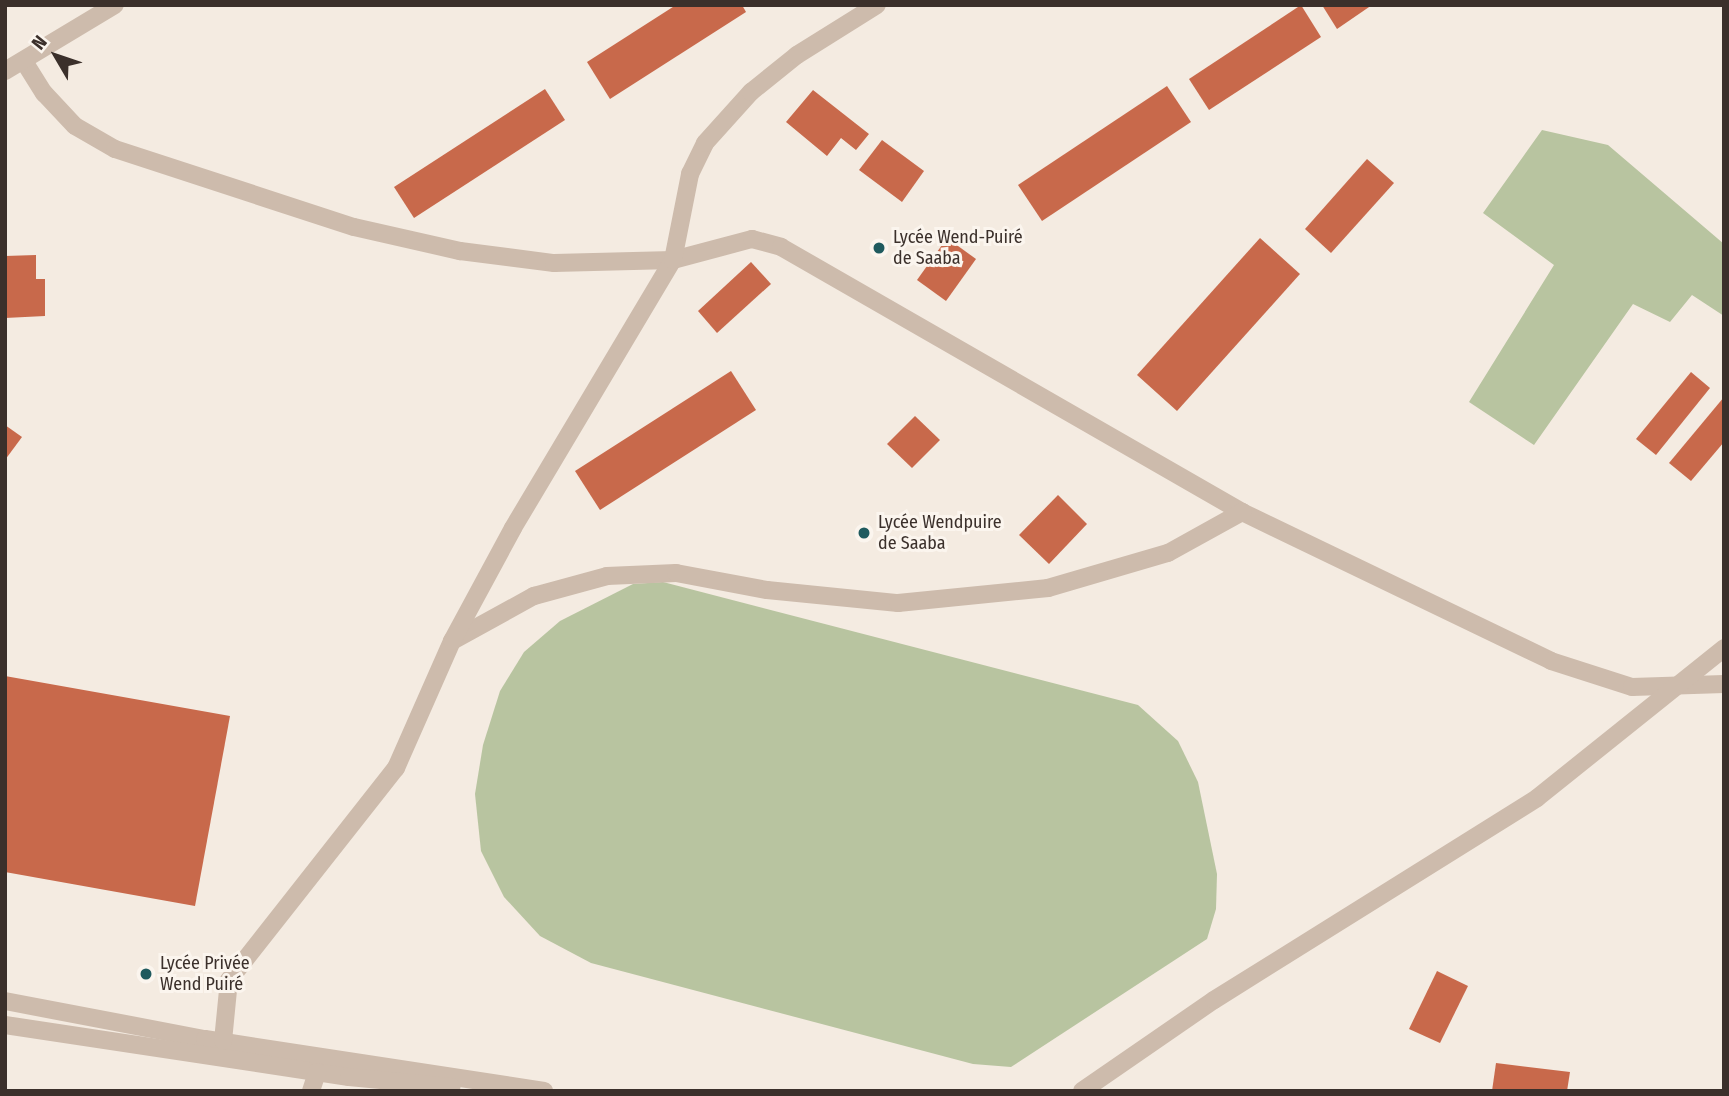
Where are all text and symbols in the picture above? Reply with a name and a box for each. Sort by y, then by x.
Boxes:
north arrow [21,21,91,91]
text: N [27,31,52,54]
place label: Lycée Wend-Puiré de Saaba [893,227,1023,270]
marker: Lycée Wend-Puiré de Saaba [871,240,887,256]
place label: Lycée Wendpuire de Saaba [878,512,1002,554]
marker: Lycée Wendpuire de Saaba [856,525,872,541]
place label: Lycée Privée Wend Puiré [160,953,250,996]
marker: Lycée Privée Wend Puiré [138,966,154,982]

